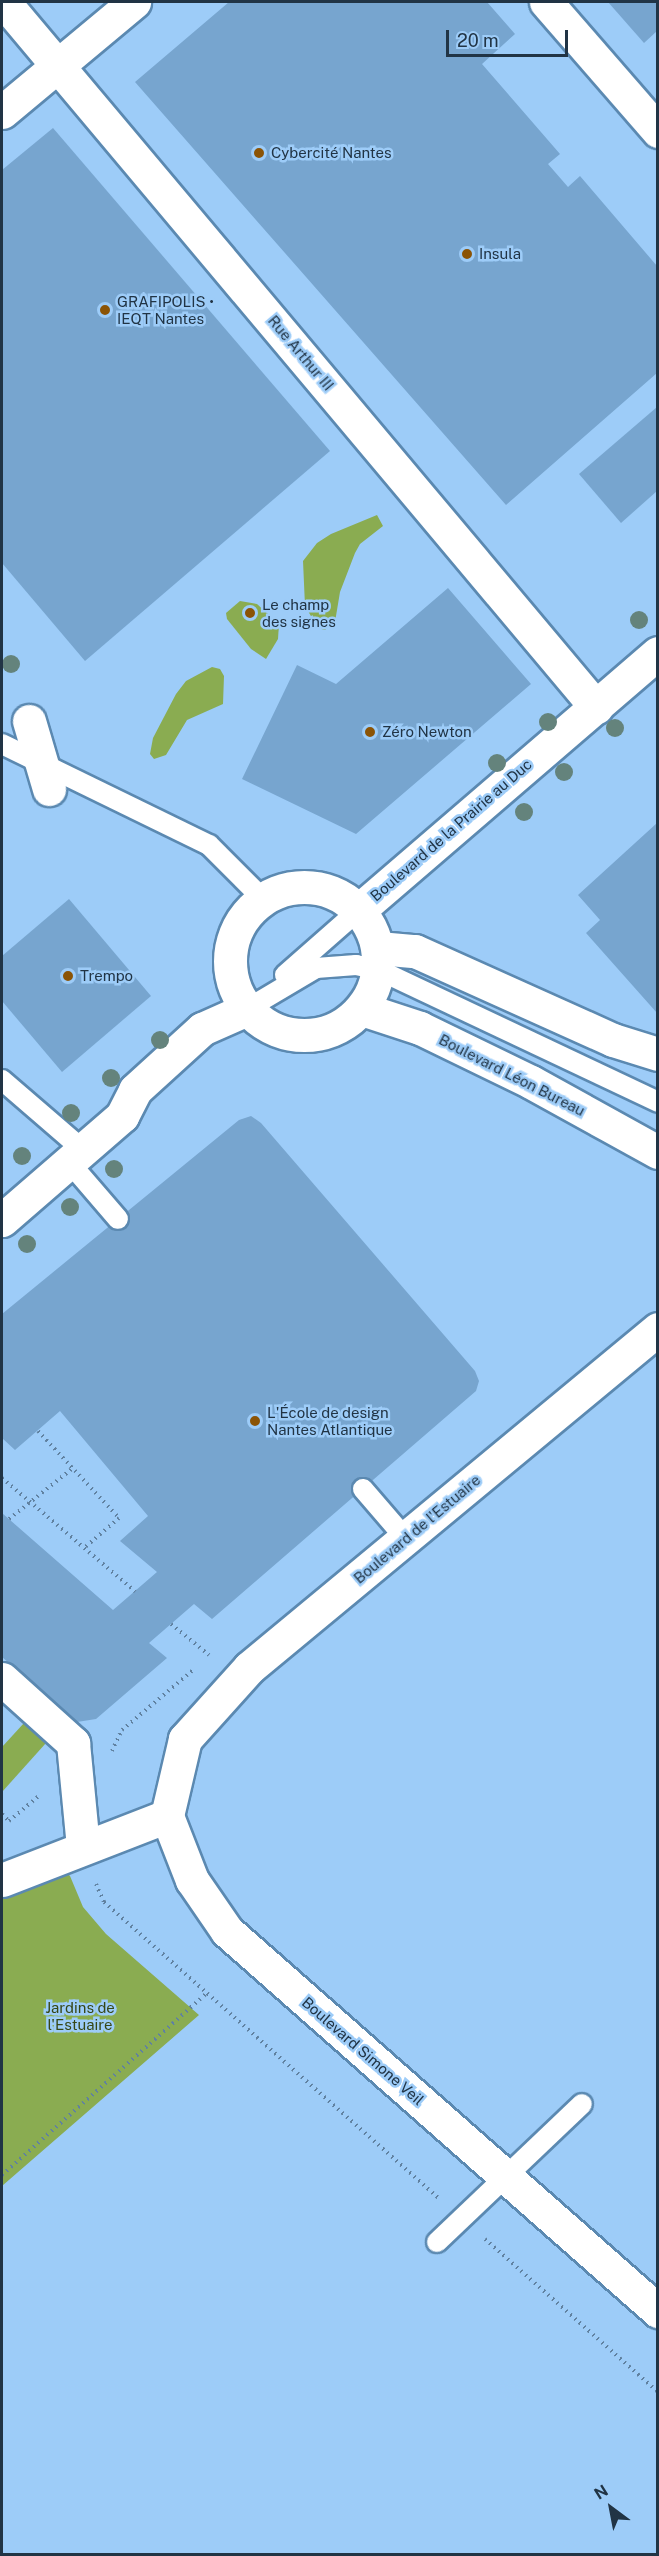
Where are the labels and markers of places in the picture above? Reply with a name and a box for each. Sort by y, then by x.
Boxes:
place label: Cybercité Nantes [271,144,392,162]
marker: Cybercité Nantes [252,146,266,160]
place label: Insula [479,245,521,263]
marker: Insula [460,247,474,261]
place label: GRAFIPOLIS • IEQT Nantes [117,292,214,327]
marker: GRAFIPOLIS • IEQT Nantes [98,303,112,317]
place label: Le champ des signes [262,595,336,630]
marker: Le champ des signes [243,606,257,620]
place label: Zéro Newton [382,723,472,741]
marker: Zéro Newton [363,725,377,739]
place label: Trempo [80,967,133,985]
marker: Trempo [61,969,75,983]
place label: L'École de design Nantes Atlantique [267,1403,393,1438]
marker: L'École de design Nantes Atlantique [248,1414,262,1428]

